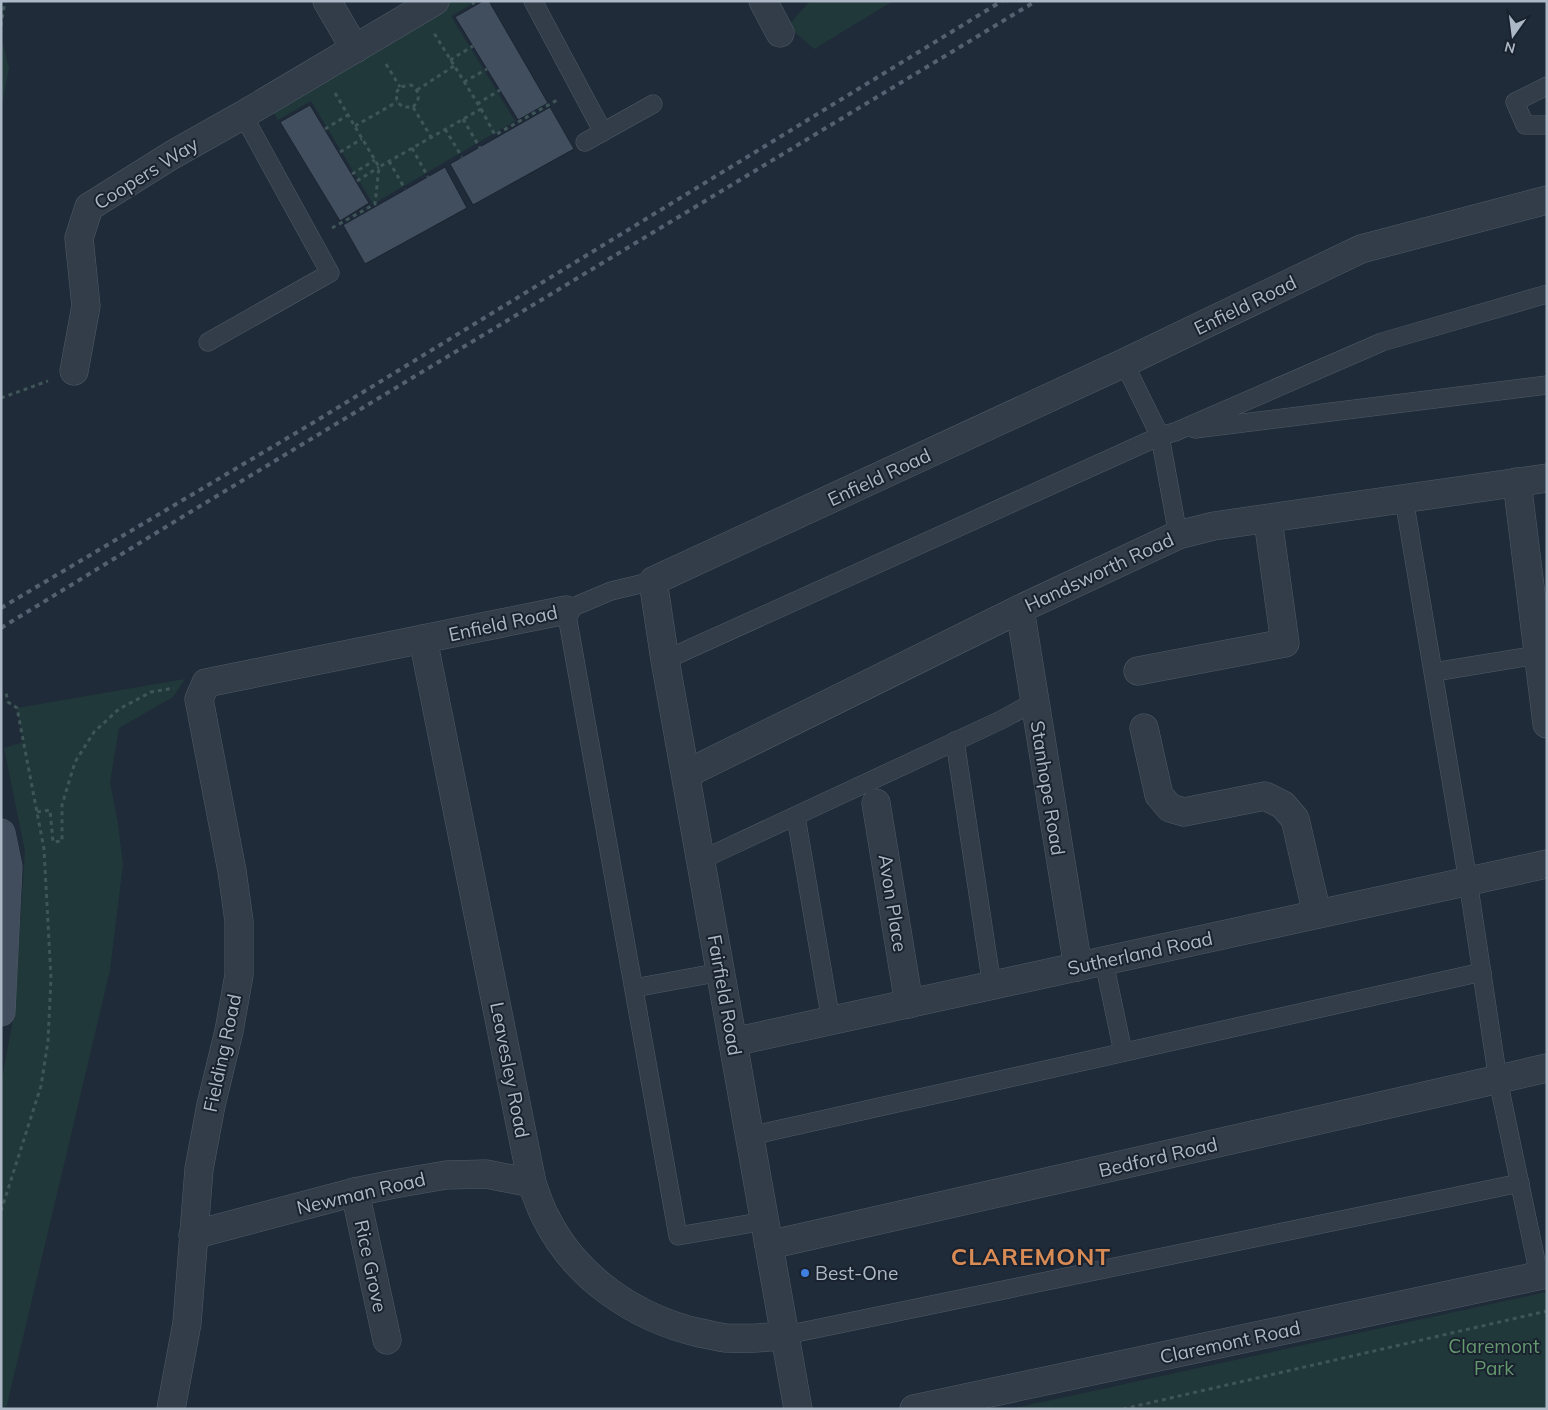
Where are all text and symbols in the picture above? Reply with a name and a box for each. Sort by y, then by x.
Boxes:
north arrow [1488,10,1538,60]
text: N [1503,38,1517,58]
street label: Coopers Way [89,131,203,215]
street label: Enfield Road [1190,270,1300,340]
street label: Enfield Road [824,443,934,511]
street label: Handsworth Road [1021,527,1177,617]
street label: Enfield Road [446,600,560,646]
street label: Stanhope Road [1025,719,1071,857]
street label: Avon Place [873,853,913,953]
street label: Sutherland Road [1065,926,1215,980]
street label: Fairfield Road [703,933,747,1057]
street label: Fielding Road [198,992,246,1114]
street label: Leavesley Road [485,1000,535,1140]
street label: Bedford Road [1096,1132,1220,1182]
street label: Newman Road [294,1166,428,1220]
street label: Rice Grove [350,1218,392,1314]
district label: CLAREMONT [951,1241,1111,1271]
place label: Best-One [815,1261,898,1285]
marker: Best-One [799,1267,811,1279]
street label: Claremont Road [1158,1315,1302,1369]
park label: Claremont Park [1448,1334,1540,1380]

